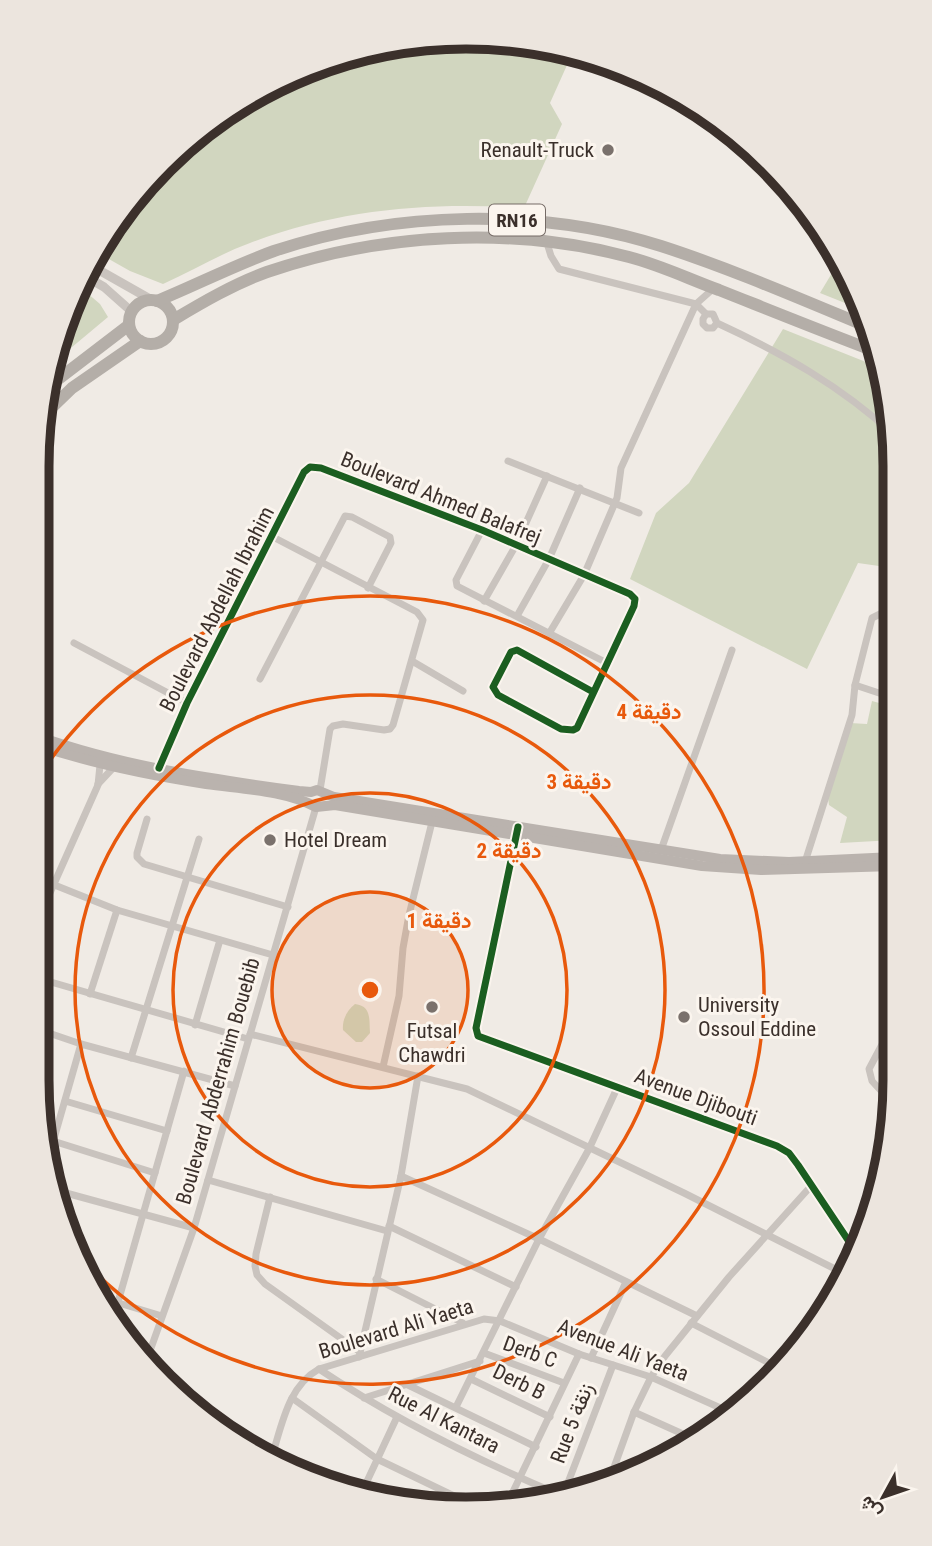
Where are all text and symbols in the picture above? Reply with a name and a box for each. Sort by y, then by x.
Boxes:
place label: Renault-Truck [481,138,595,162]
marker: Renault-Truck [600,142,616,158]
road number: RN16 [489,204,545,235]
street label: Boulevard Ahmed Balafrej [337,447,545,549]
street label: Boulevard Abdellah Ibrahim [155,502,279,716]
text: 4 دقيقة [617,700,681,724]
text: 3 دقيقة [547,770,611,794]
place label: Hotel Dream [284,828,387,852]
marker: Hotel Dream [262,832,278,848]
text: 2 دقيقة [477,839,541,863]
text: 1 دقيقة [407,909,471,933]
street label: Boulevard Abderrahim Bouebib [171,955,265,1207]
centre of rings [358,978,382,1002]
place label: University Ossoul Eddine [698,993,816,1041]
marker: Futsal Chawdri [424,999,440,1015]
marker: University Ossoul Eddine [676,1009,692,1025]
place label: Futsal Chawdri [398,1019,466,1067]
street label: Avenue Djibouti [631,1064,761,1130]
street label: Boulevard Ali Yaeta [316,1294,476,1364]
street label: Avenue Ali Yaeta [554,1314,692,1386]
street label: Derb C [500,1331,560,1373]
street label: Derb B [489,1359,549,1405]
street label: Rue 5 زنقة [546,1379,599,1467]
street label: Rue Al Kantara [384,1382,504,1458]
north arrow [848,1462,918,1532]
text: ش [854,1491,887,1524]

